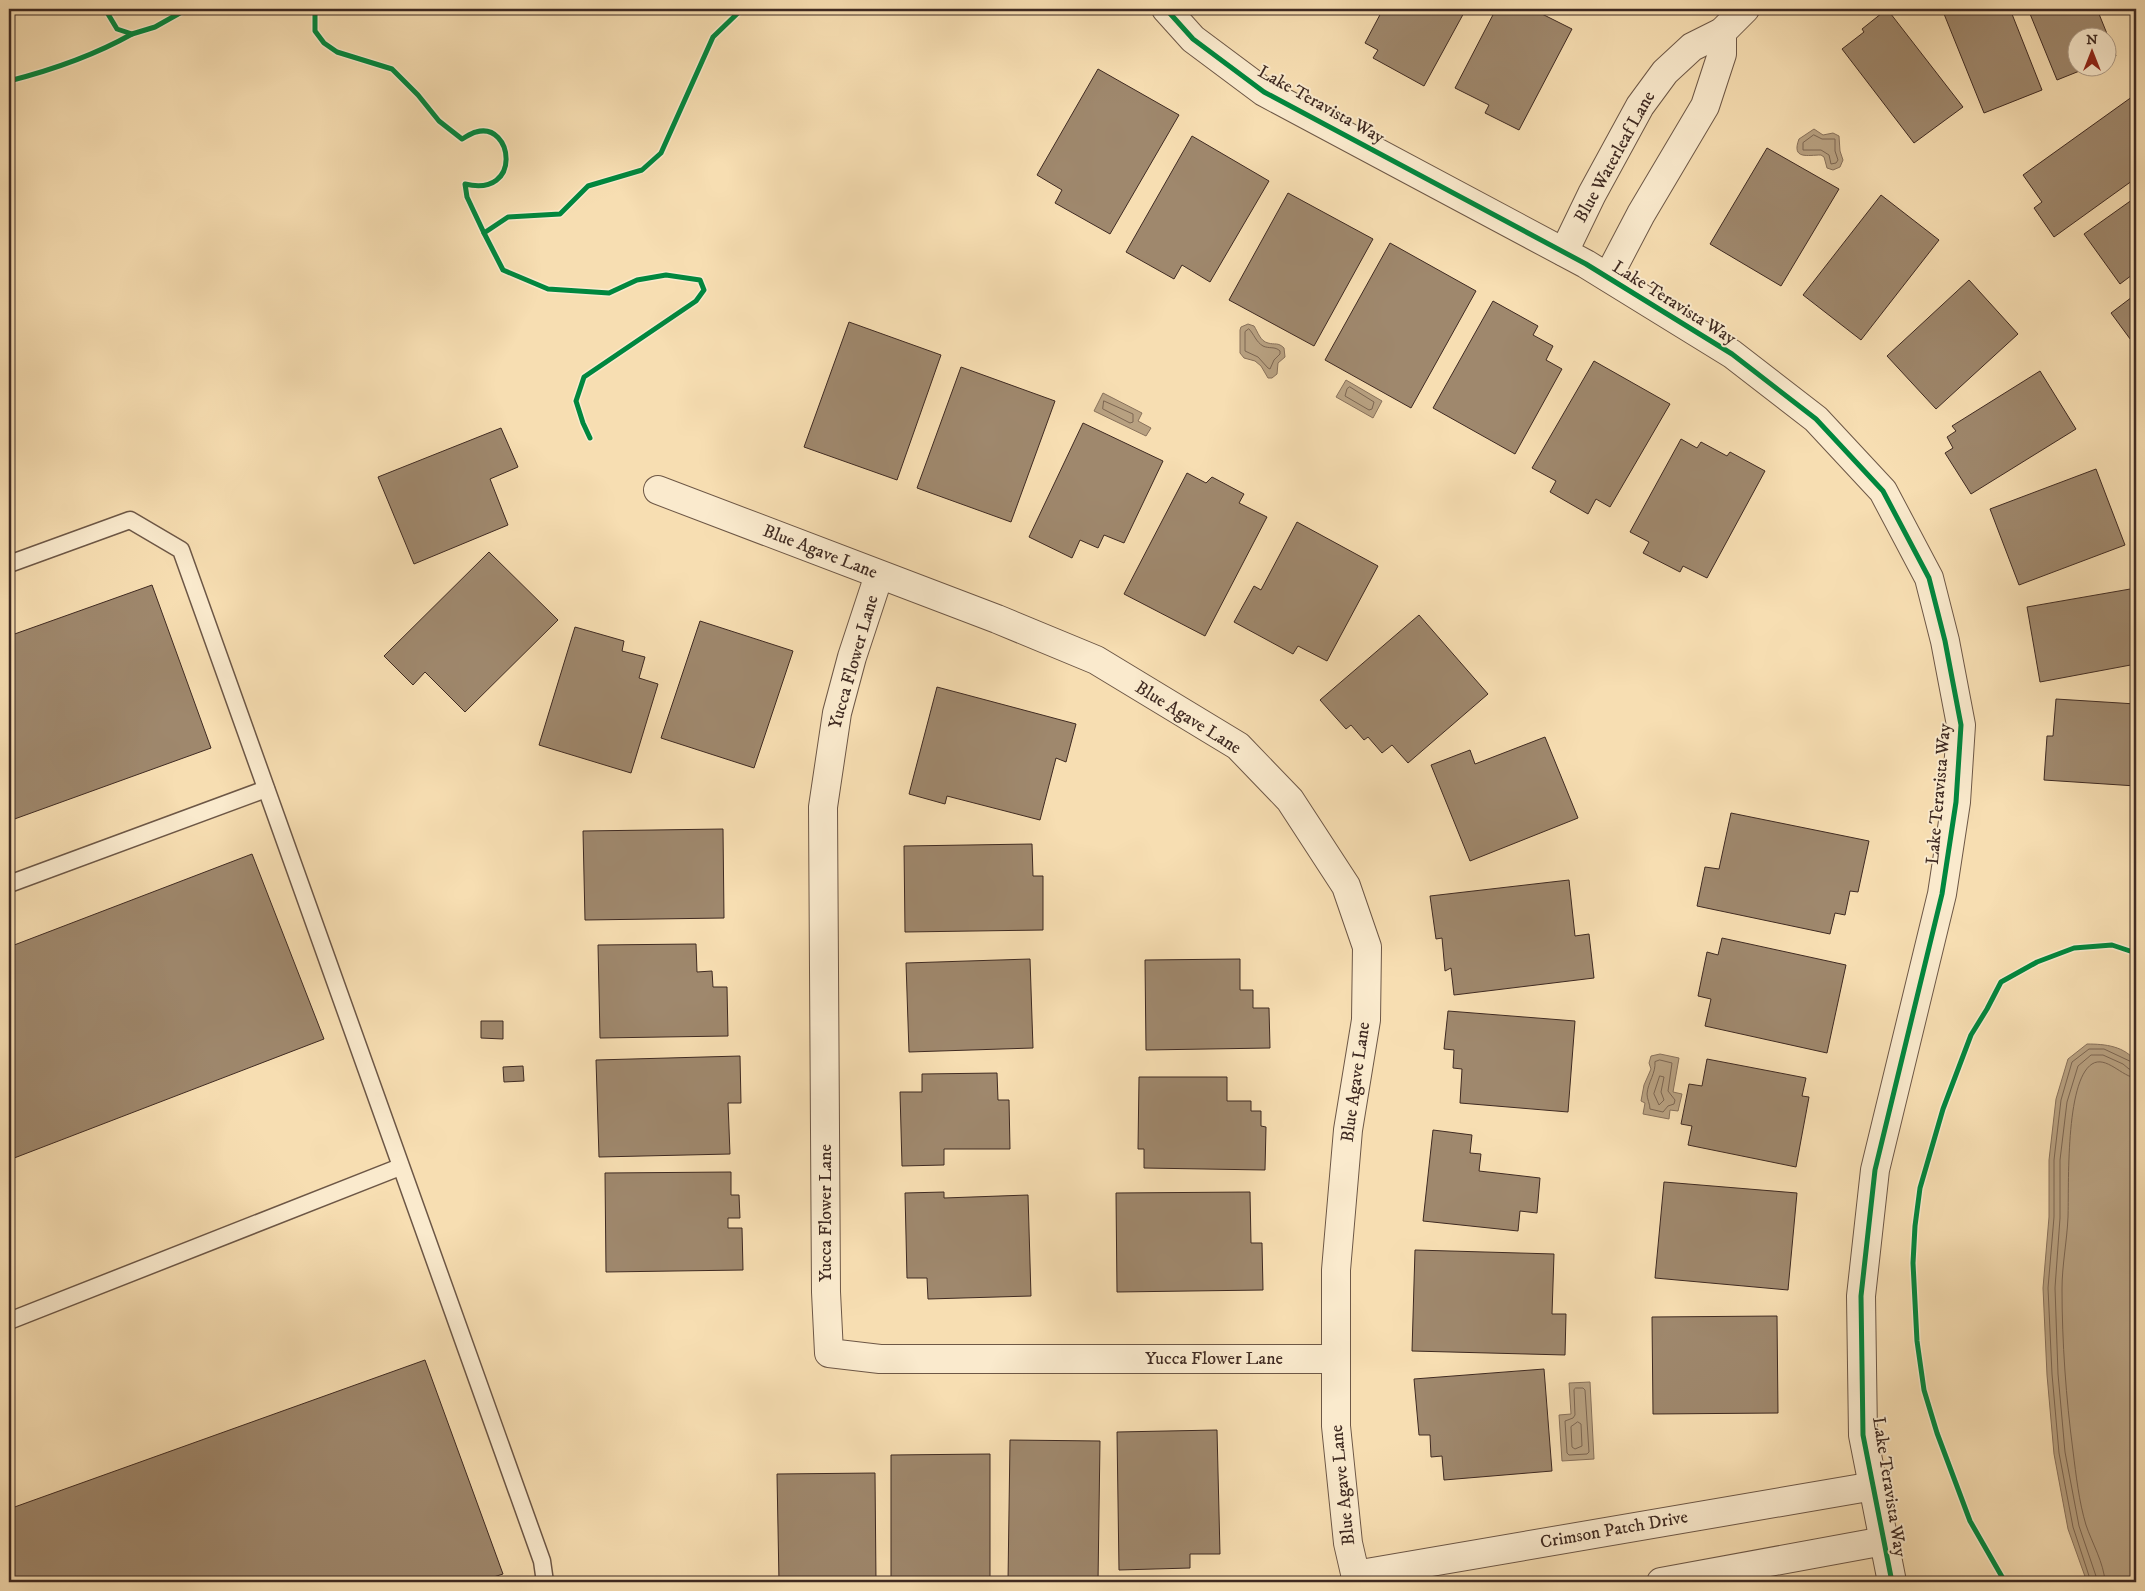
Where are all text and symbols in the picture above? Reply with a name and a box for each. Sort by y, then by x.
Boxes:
north arrow [2068,28,2118,78]
text: N [2086,31,2098,49]
street label: Lake Teravista Way [1254,61,1389,149]
street label: Blue Waterleaf Lane [1570,87,1660,227]
street label: Lake Teravista Way [1608,256,1740,350]
street label: Blue Agave Lane [760,520,880,584]
street label: Yucca Flower Lane [824,593,884,731]
street label: Blue Agave Lane [1131,677,1245,759]
street label: Lake Teravista Way [1922,722,1956,865]
street label: Blue Agave Lane [1337,1021,1375,1143]
street label: Yucca Flower Lane [815,1144,837,1282]
street label: Yucca Flower Lane [1145,1348,1283,1370]
street label: Lake Teravista Way [1867,1415,1911,1559]
street label: Blue Agave Lane [1326,1424,1360,1546]
street label: Crimson Patch Drive [1538,1506,1690,1554]

